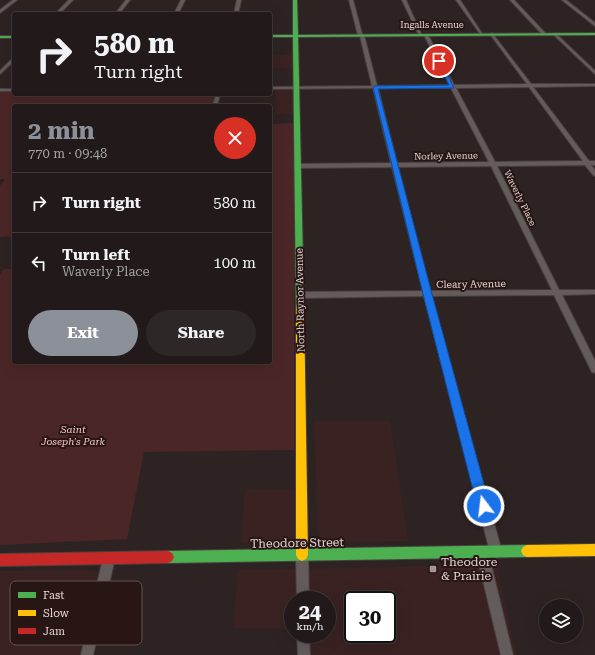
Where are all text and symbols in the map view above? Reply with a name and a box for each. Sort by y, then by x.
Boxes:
street label: Ingalls Avenue [400,20,464,30]
text: 580 m [94,27,175,60]
icon: right [28,28,80,80]
pin [422,44,456,78]
icon: arrive [428,50,450,72]
text: Turn right [94,61,182,82]
text: 2 min [28,117,95,145]
button: close [214,117,256,159]
text: 770 m · 09:48 [28,146,107,161]
street label: Norley Avenue [414,150,478,162]
street label: Waverly Place [502,169,538,228]
icon: right [28,192,50,214]
text: Turn right [62,194,141,212]
text: 580 m [213,194,256,212]
text: Turn left [62,246,130,264]
street label: North Raynor Avenue [294,247,306,352]
icon: left [28,252,50,274]
text: 100 m [213,254,256,272]
text: Waverly Place [62,264,150,279]
street label: Cleary Avenue [436,278,506,290]
button: Exit [28,310,138,356]
button: Share [146,310,256,356]
park label: Saint Joseph's Park [40,424,105,447]
position arrow [463,485,505,527]
street label: Theodore Street [250,535,344,551]
place label: Theodore & Prairie [441,555,498,583]
marker: Theodore & Prairie [428,564,438,574]
legend [10,581,142,645]
text: Fast [43,589,64,602]
speed limit sign: 30 [344,591,396,643]
map controls [539,599,583,643]
button: layers [539,599,583,643]
text: 24 [299,600,321,624]
text: Slow [43,607,70,620]
text: km/h [297,621,323,632]
text: Jam [43,625,65,638]

